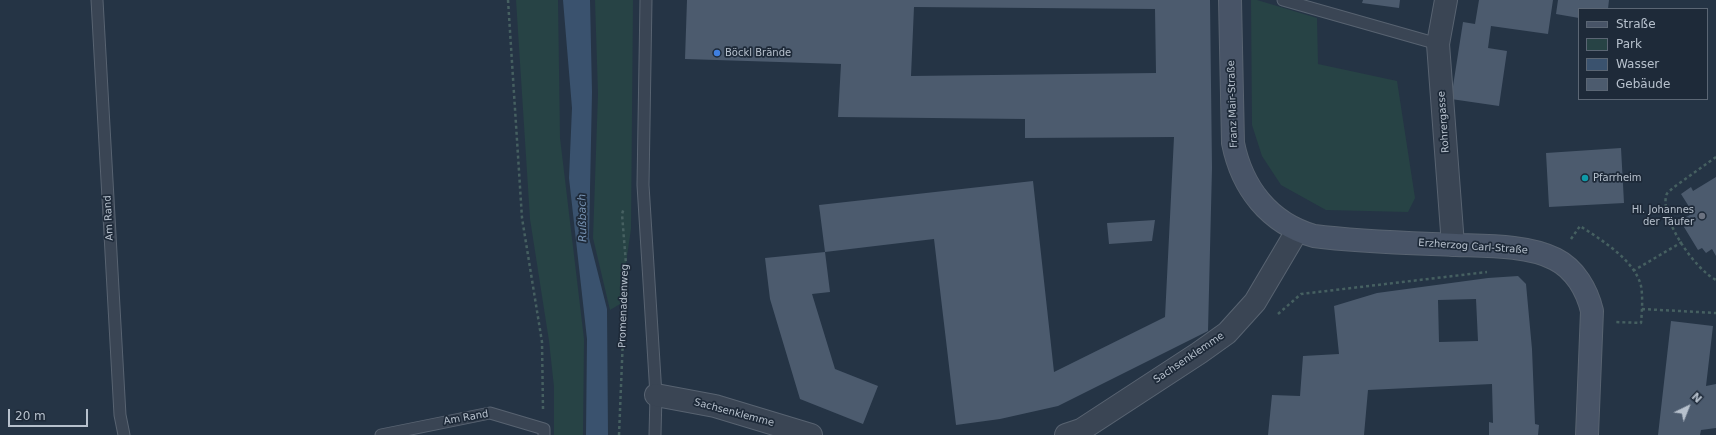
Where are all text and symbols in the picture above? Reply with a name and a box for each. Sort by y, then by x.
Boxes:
legend [1578,8,1708,100]
text: Straße [1616,17,1656,31]
text: Park [1616,37,1642,51]
place label: Böckl Brände [725,47,791,59]
marker: Böckl Brände [712,48,722,58]
text: Wasser [1616,57,1659,71]
street label: Franz Mair-Straße [1225,60,1241,148]
text: Gebäude [1616,77,1670,91]
street label: Rohrergasse [1436,91,1452,153]
place label: Pfarrheim [1593,172,1642,184]
marker: Pfarrheim [1580,173,1590,183]
water label: Rußbach [576,194,590,242]
street label: Am Rand [102,195,116,241]
place label: Hl. Johannes der Täufer [1632,204,1694,228]
marker: Hl. Johannes der Täufer [1697,211,1707,221]
street label: Erzherzog Carl-Straße [1418,237,1528,257]
street label: Promenadenweg [617,264,631,348]
street label: Sachsenklemme [1152,330,1226,386]
north arrow [1668,387,1708,427]
text: N [1689,390,1704,406]
street label: Sachsenklemme [693,397,775,429]
scale bar [10,401,90,427]
street label: Am Rand [443,408,489,428]
text: 20 m [15,409,46,423]

